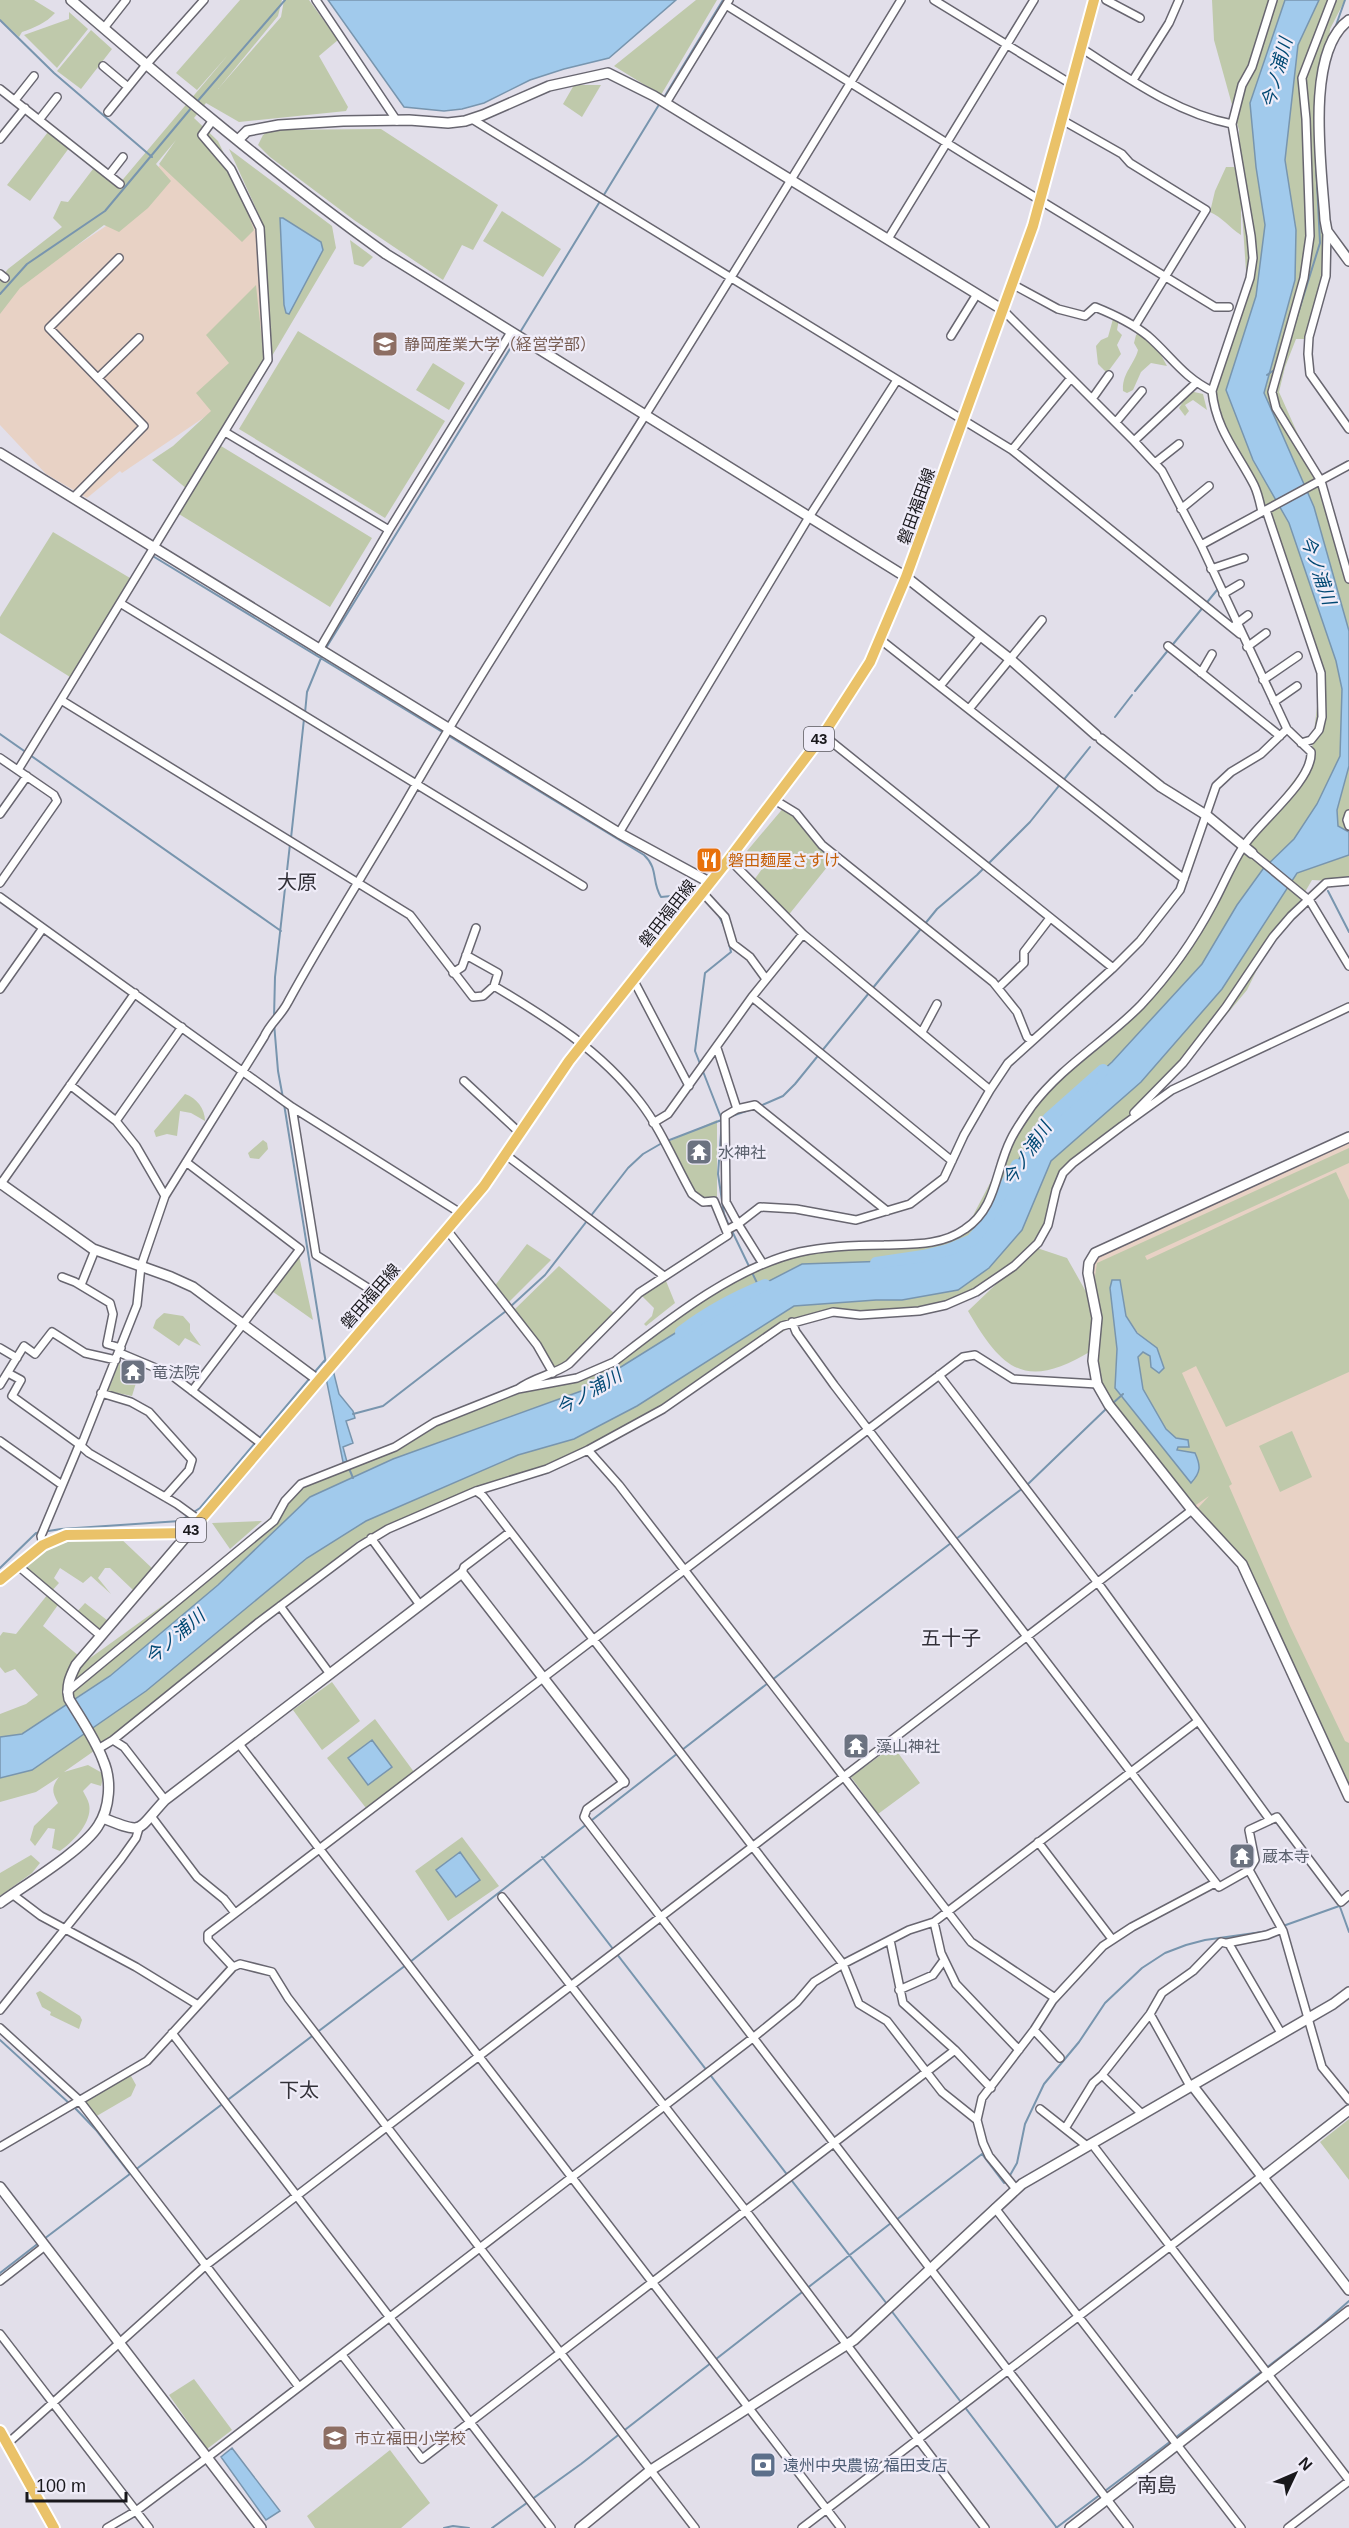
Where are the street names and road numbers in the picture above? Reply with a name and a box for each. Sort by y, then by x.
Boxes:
street label: 磐田福田線 [895,466,938,547]
road number: 43 [804,727,834,751]
street label: 磐田福田線 [636,877,699,950]
street label: 磐田福田線 [338,1261,403,1332]
road number: 43 [176,1518,206,1542]

